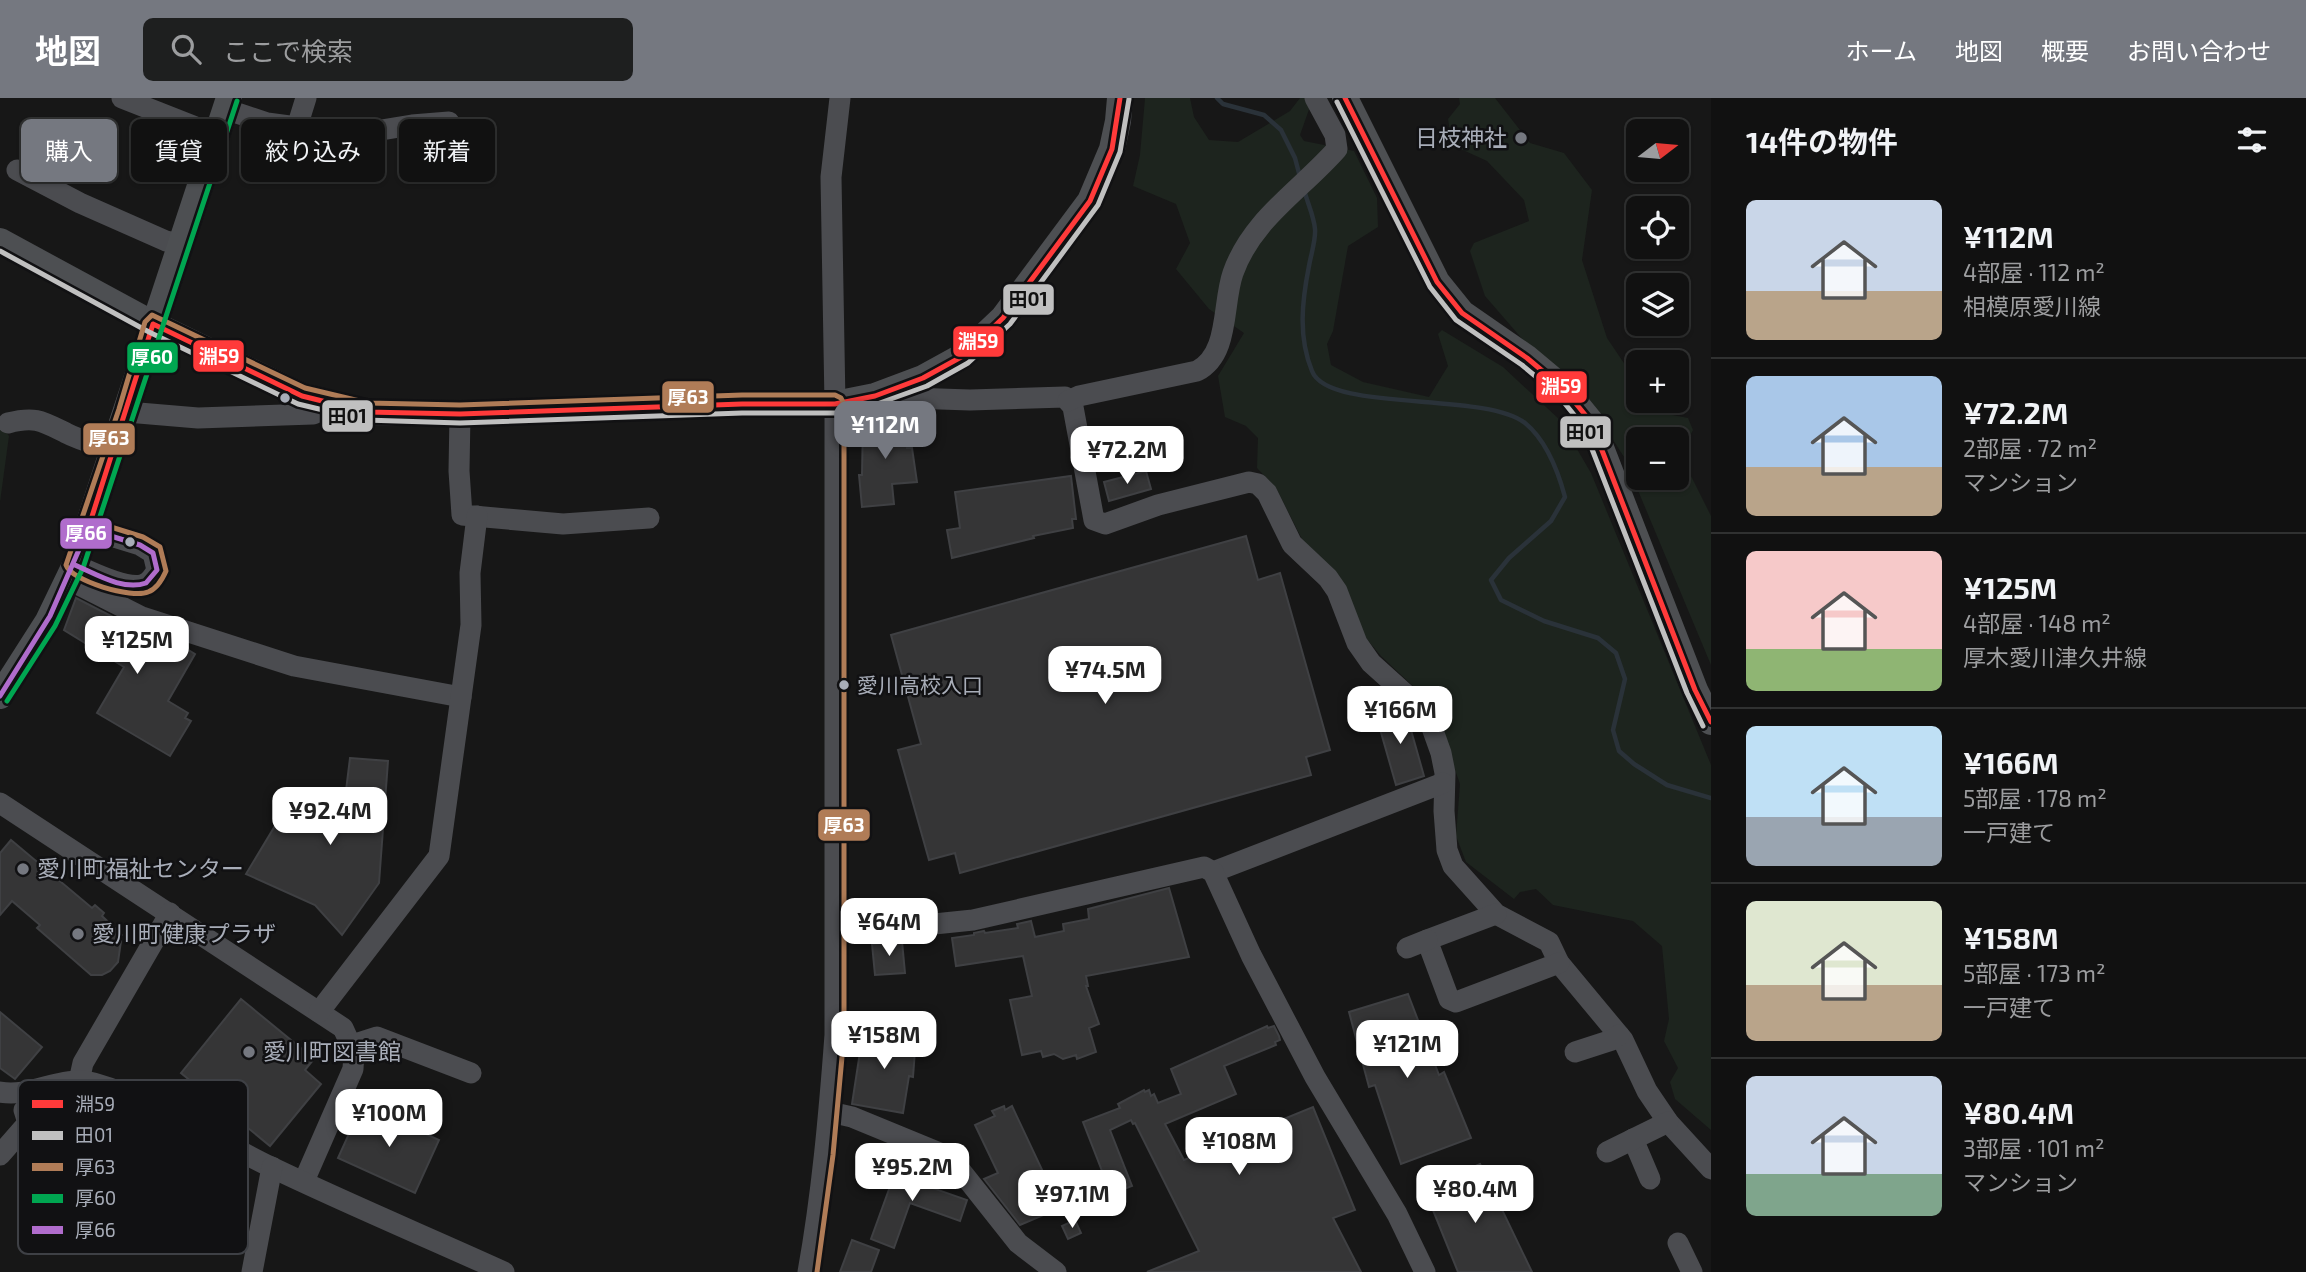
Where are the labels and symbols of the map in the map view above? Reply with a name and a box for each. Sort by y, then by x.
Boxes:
north arrow [1626,119,1689,182]
place label: 日枝神社 [1415,123,1507,151]
marker: 日枝神社 [1513,130,1529,146]
line badge: 田01 [1002,283,1055,316]
text: 田01 [1008,287,1048,310]
line badge: 淵59 [952,325,1005,358]
text: 淵59 [958,329,998,352]
line badge: 淵59 [192,339,245,373]
line badge: 厚60 [126,341,179,374]
text: 淵59 [199,344,239,367]
text: 厚60 [131,345,173,368]
line badge: 淵59 [1535,370,1588,404]
text: 淵59 [1541,374,1581,397]
line badge: 厚63 [661,380,715,414]
text: 厚63 [668,385,708,408]
unlabelled marker [278,391,292,405]
line badge: 田01 [321,399,374,433]
pin: ¥112M [836,402,934,461]
text: 田01 [327,404,367,427]
line badge: 田01 [1559,415,1612,449]
text: 田01 [1565,420,1605,443]
line badge: 厚63 [82,422,136,456]
text: 厚63 [89,426,129,449]
pin: ¥72.2M [1070,426,1184,486]
line badge: 厚66 [59,517,113,550]
text: 厚66 [65,521,107,544]
unlabelled marker [123,535,137,549]
pin: ¥125M [88,616,186,676]
pin: ¥74.5M [1048,646,1162,706]
place label: 愛川高校入口 [857,672,983,697]
marker: 愛川高校入口 [837,678,851,692]
pin: ¥166M [1351,686,1449,746]
pin: ¥92.4M [273,788,387,847]
line badge: 厚63 [817,808,871,842]
text: 厚63 [824,813,864,836]
place label: 愛川町福祉センター [37,854,244,882]
marker: 愛川町福祉センター [15,861,31,877]
pin: ¥64M [848,898,930,958]
place label: 愛川町健康プラザ [92,919,276,947]
marker: 愛川町健康プラザ [70,926,86,942]
pin: ¥158M [835,1012,933,1071]
pin: ¥121M [1358,1020,1456,1080]
place label: 愛川町図書館 [263,1037,401,1065]
marker: 愛川町図書館 [241,1044,257,1060]
legend [18,1080,248,1254]
pin: ¥100M [340,1090,438,1149]
text: 淵59 [75,1092,115,1115]
pin: ¥108M [1190,1118,1288,1177]
text: 田01 [75,1123,113,1146]
pin: ¥95.2M [855,1144,969,1203]
text: 厚63 [75,1155,115,1178]
pin: ¥80.4M [1418,1166,1532,1225]
pin: ¥97.1M [1015,1170,1129,1230]
text: 厚60 [75,1186,116,1209]
text: 厚66 [75,1218,116,1241]

